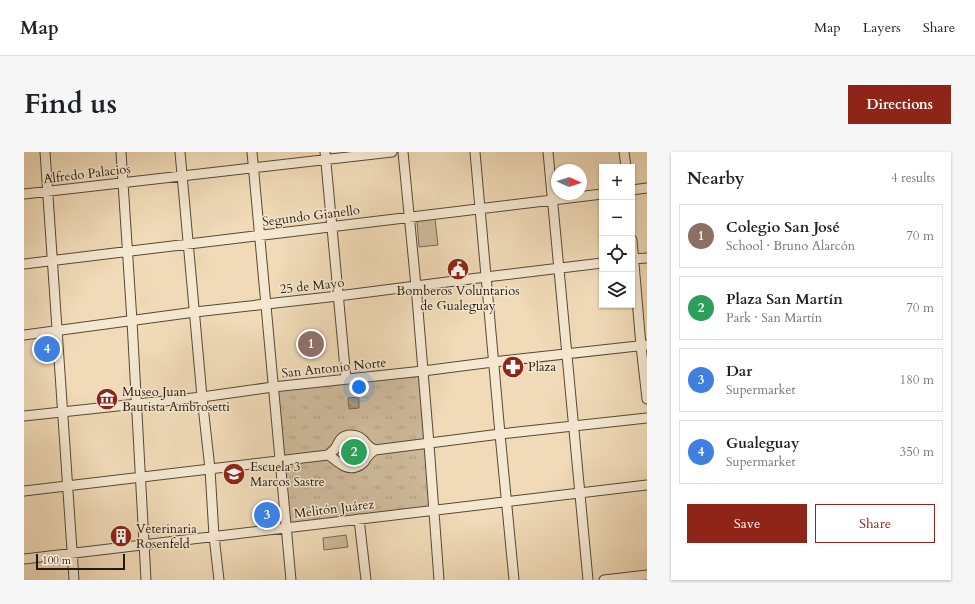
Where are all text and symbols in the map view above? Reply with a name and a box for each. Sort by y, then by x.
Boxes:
text: Map [20,15,59,41]
text: Map [814,18,841,37]
text: Layers [863,18,901,37]
text: Share [923,18,955,37]
text: Find us [24,85,117,123]
button: Directions [848,85,951,124]
street label: Alfredo Palacios [42,160,132,188]
north arrow [551,164,587,200]
map controls [599,164,635,308]
button: + [599,164,635,200]
text: Nearby [687,167,744,190]
text: 4 results [891,169,935,187]
button: − [599,200,635,236]
street label: Segundo Gianello [261,201,361,231]
text: Colegio San José [726,217,840,237]
text: 1 [698,227,704,245]
text: 70 m [906,227,934,245]
button: locate [599,236,635,272]
text: School · Bruno Alarcón [726,237,855,255]
public building icon: Bomberos Voluntarios de Gualeguay [445,256,471,282]
button: layers [599,272,635,308]
street label: 25 de Mayo [279,274,345,298]
place label: Bomberos Voluntarios de Gualeguay [396,282,520,315]
text: Plaza San Martín [726,289,843,309]
text: 2 [698,299,704,317]
text: 70 m [906,299,934,317]
text: Park · San Martín [726,309,822,327]
pin: 1 [298,329,324,359]
pin: 4 [34,334,60,364]
street label: San Antonio Norte [281,354,387,382]
pharmacy icon: Plaza [500,354,526,380]
place label: Plaza [528,358,556,376]
text: Dar [726,361,752,381]
text: 3 [698,371,704,389]
text: 180 m [900,371,934,389]
your location [349,377,369,397]
text: Supermarket [726,381,796,399]
place label: Museo Juan Bautista Ambrosetti [122,383,230,416]
museum icon: Museo Juan Bautista Ambrosetti [94,386,120,412]
text: Gualeguay [726,433,800,453]
pin: 2 [341,437,367,467]
text: 4 [698,443,704,461]
text: 350 m [900,443,934,461]
text: Supermarket [726,453,796,471]
place label: Escuela 3 Marcos Sastre [250,458,325,491]
school or university icon: Escuela 3 Marcos Sastre [221,461,247,487]
street label: Melitón Juárez [293,495,375,523]
pin: 3 [254,500,280,530]
button: Save [687,504,807,543]
button: Share [815,504,935,543]
place label: Veterinaria Rosenfeld [136,520,197,553]
building icon: Veterinaria Rosenfeld [108,523,134,549]
scale bar [36,552,125,571]
text: 100 m [42,553,71,568]

